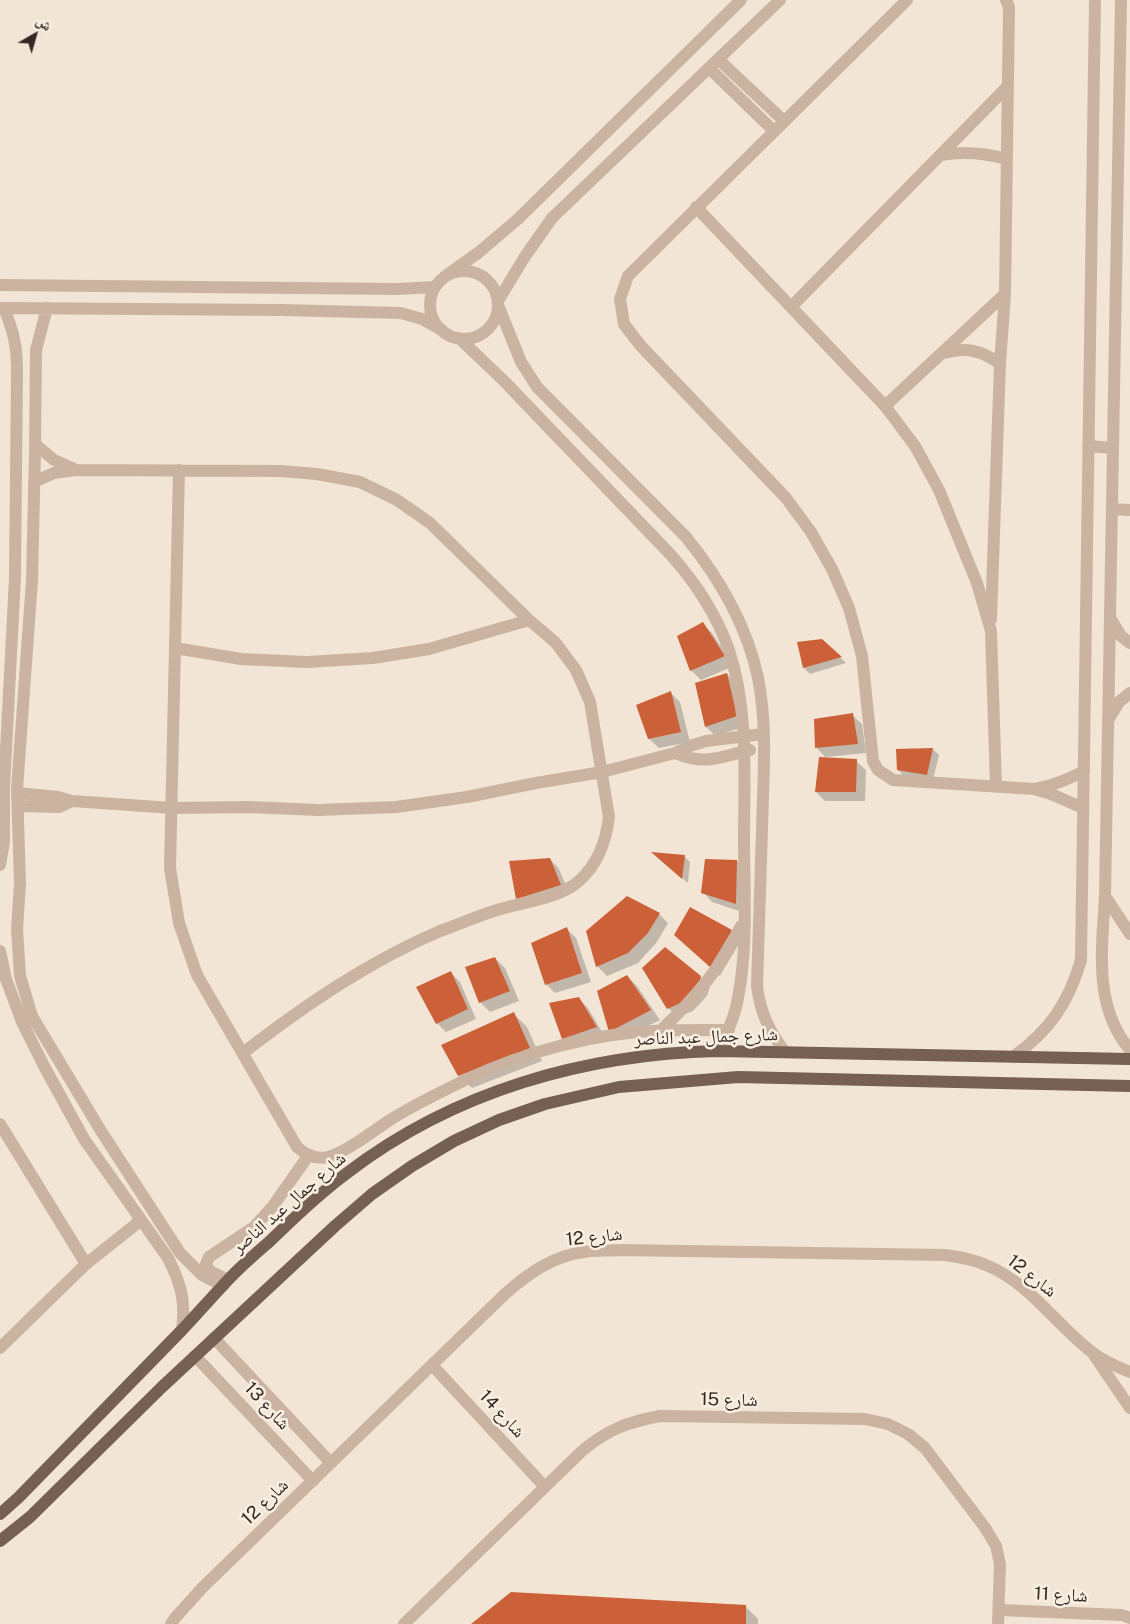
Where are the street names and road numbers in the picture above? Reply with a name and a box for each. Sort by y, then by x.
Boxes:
street label: شارع جمال عبد الناصر [634,1024,778,1050]
street label: شارع جمال عبد الناصر [228,1148,350,1258]
street label: شارع 12 [565,1223,623,1251]
street label: شارع 12 [1003,1250,1061,1302]
street label: شارع 13 [240,1378,294,1434]
street label: شارع 14 [475,1386,529,1442]
street label: شارع 15 [700,1389,758,1411]
street label: شارع 12 [237,1475,293,1529]
street label: شارع 11 [1034,1583,1088,1607]

